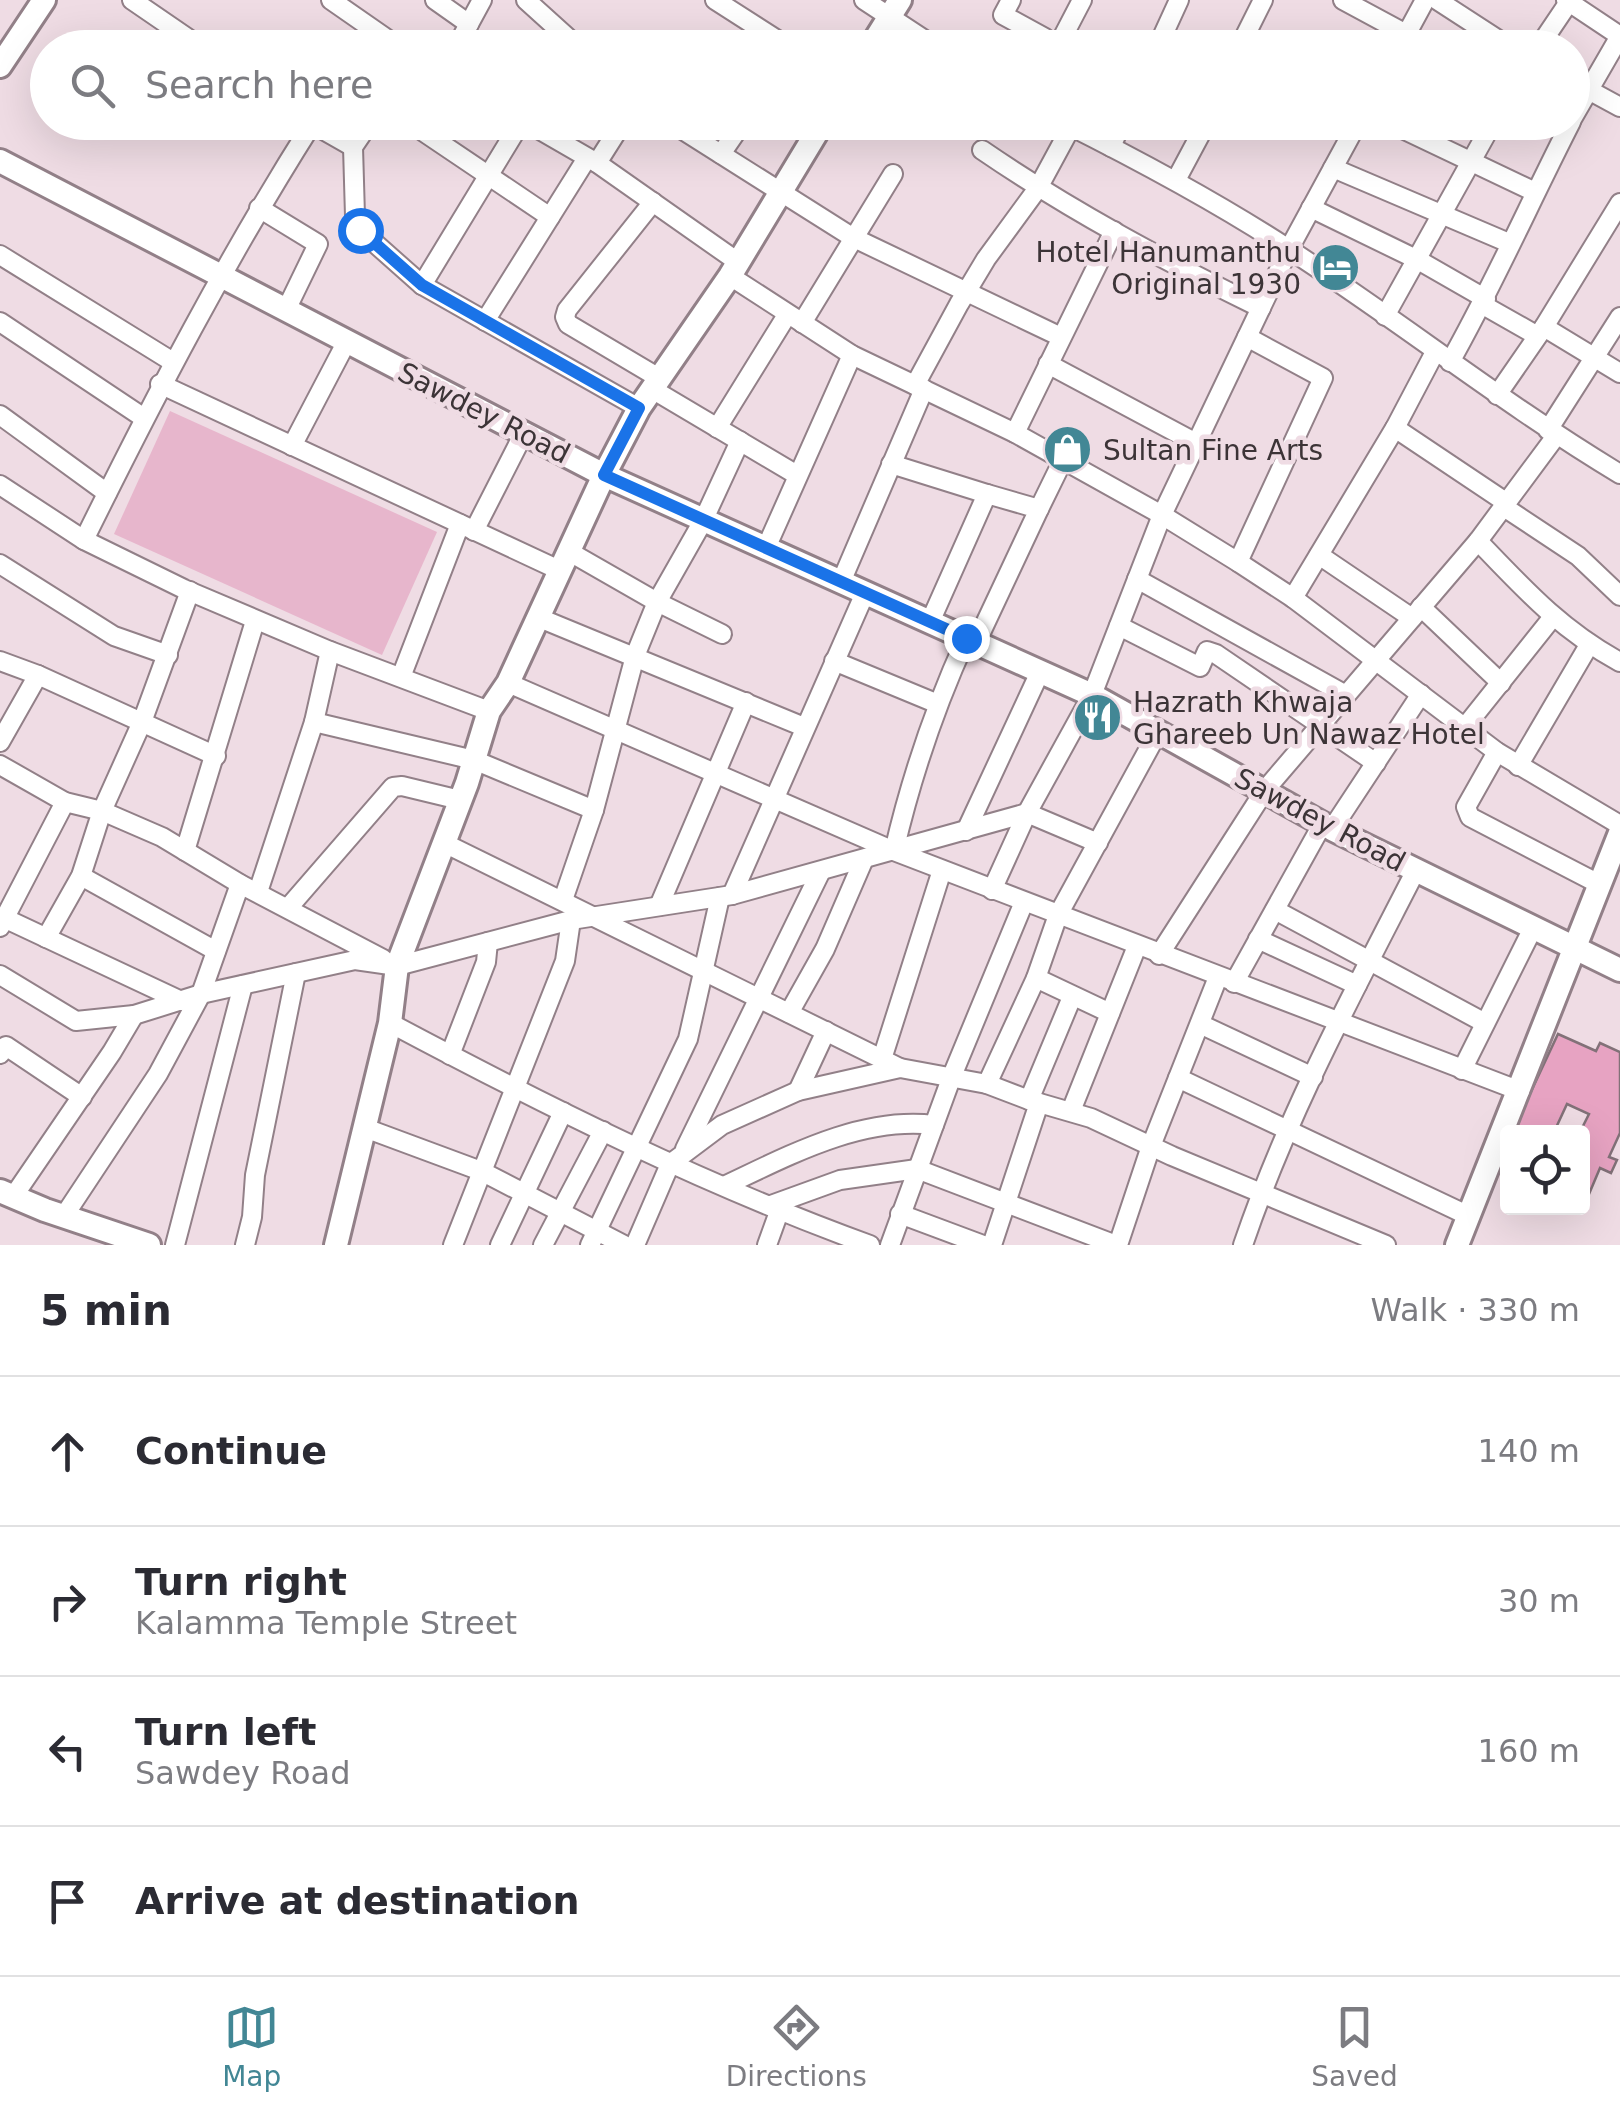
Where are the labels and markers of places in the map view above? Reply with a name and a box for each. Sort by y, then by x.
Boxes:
place label: Hotel Hanumanthu Original 1930 [1036,236,1301,301]
hotel icon: Hotel Hanumanthu Original 1930 [1310,242,1362,294]
shop icon: Sultan Fine Arts [1042,424,1094,476]
place label: Sultan Fine Arts [1103,434,1323,467]
place label: Hazrath Khwaja Ghareeb Un Nawaz Hotel [1133,686,1485,751]
restaurant icon: Hazrath Khwaja Ghareeb Un Nawaz Hotel [1072,692,1124,744]

